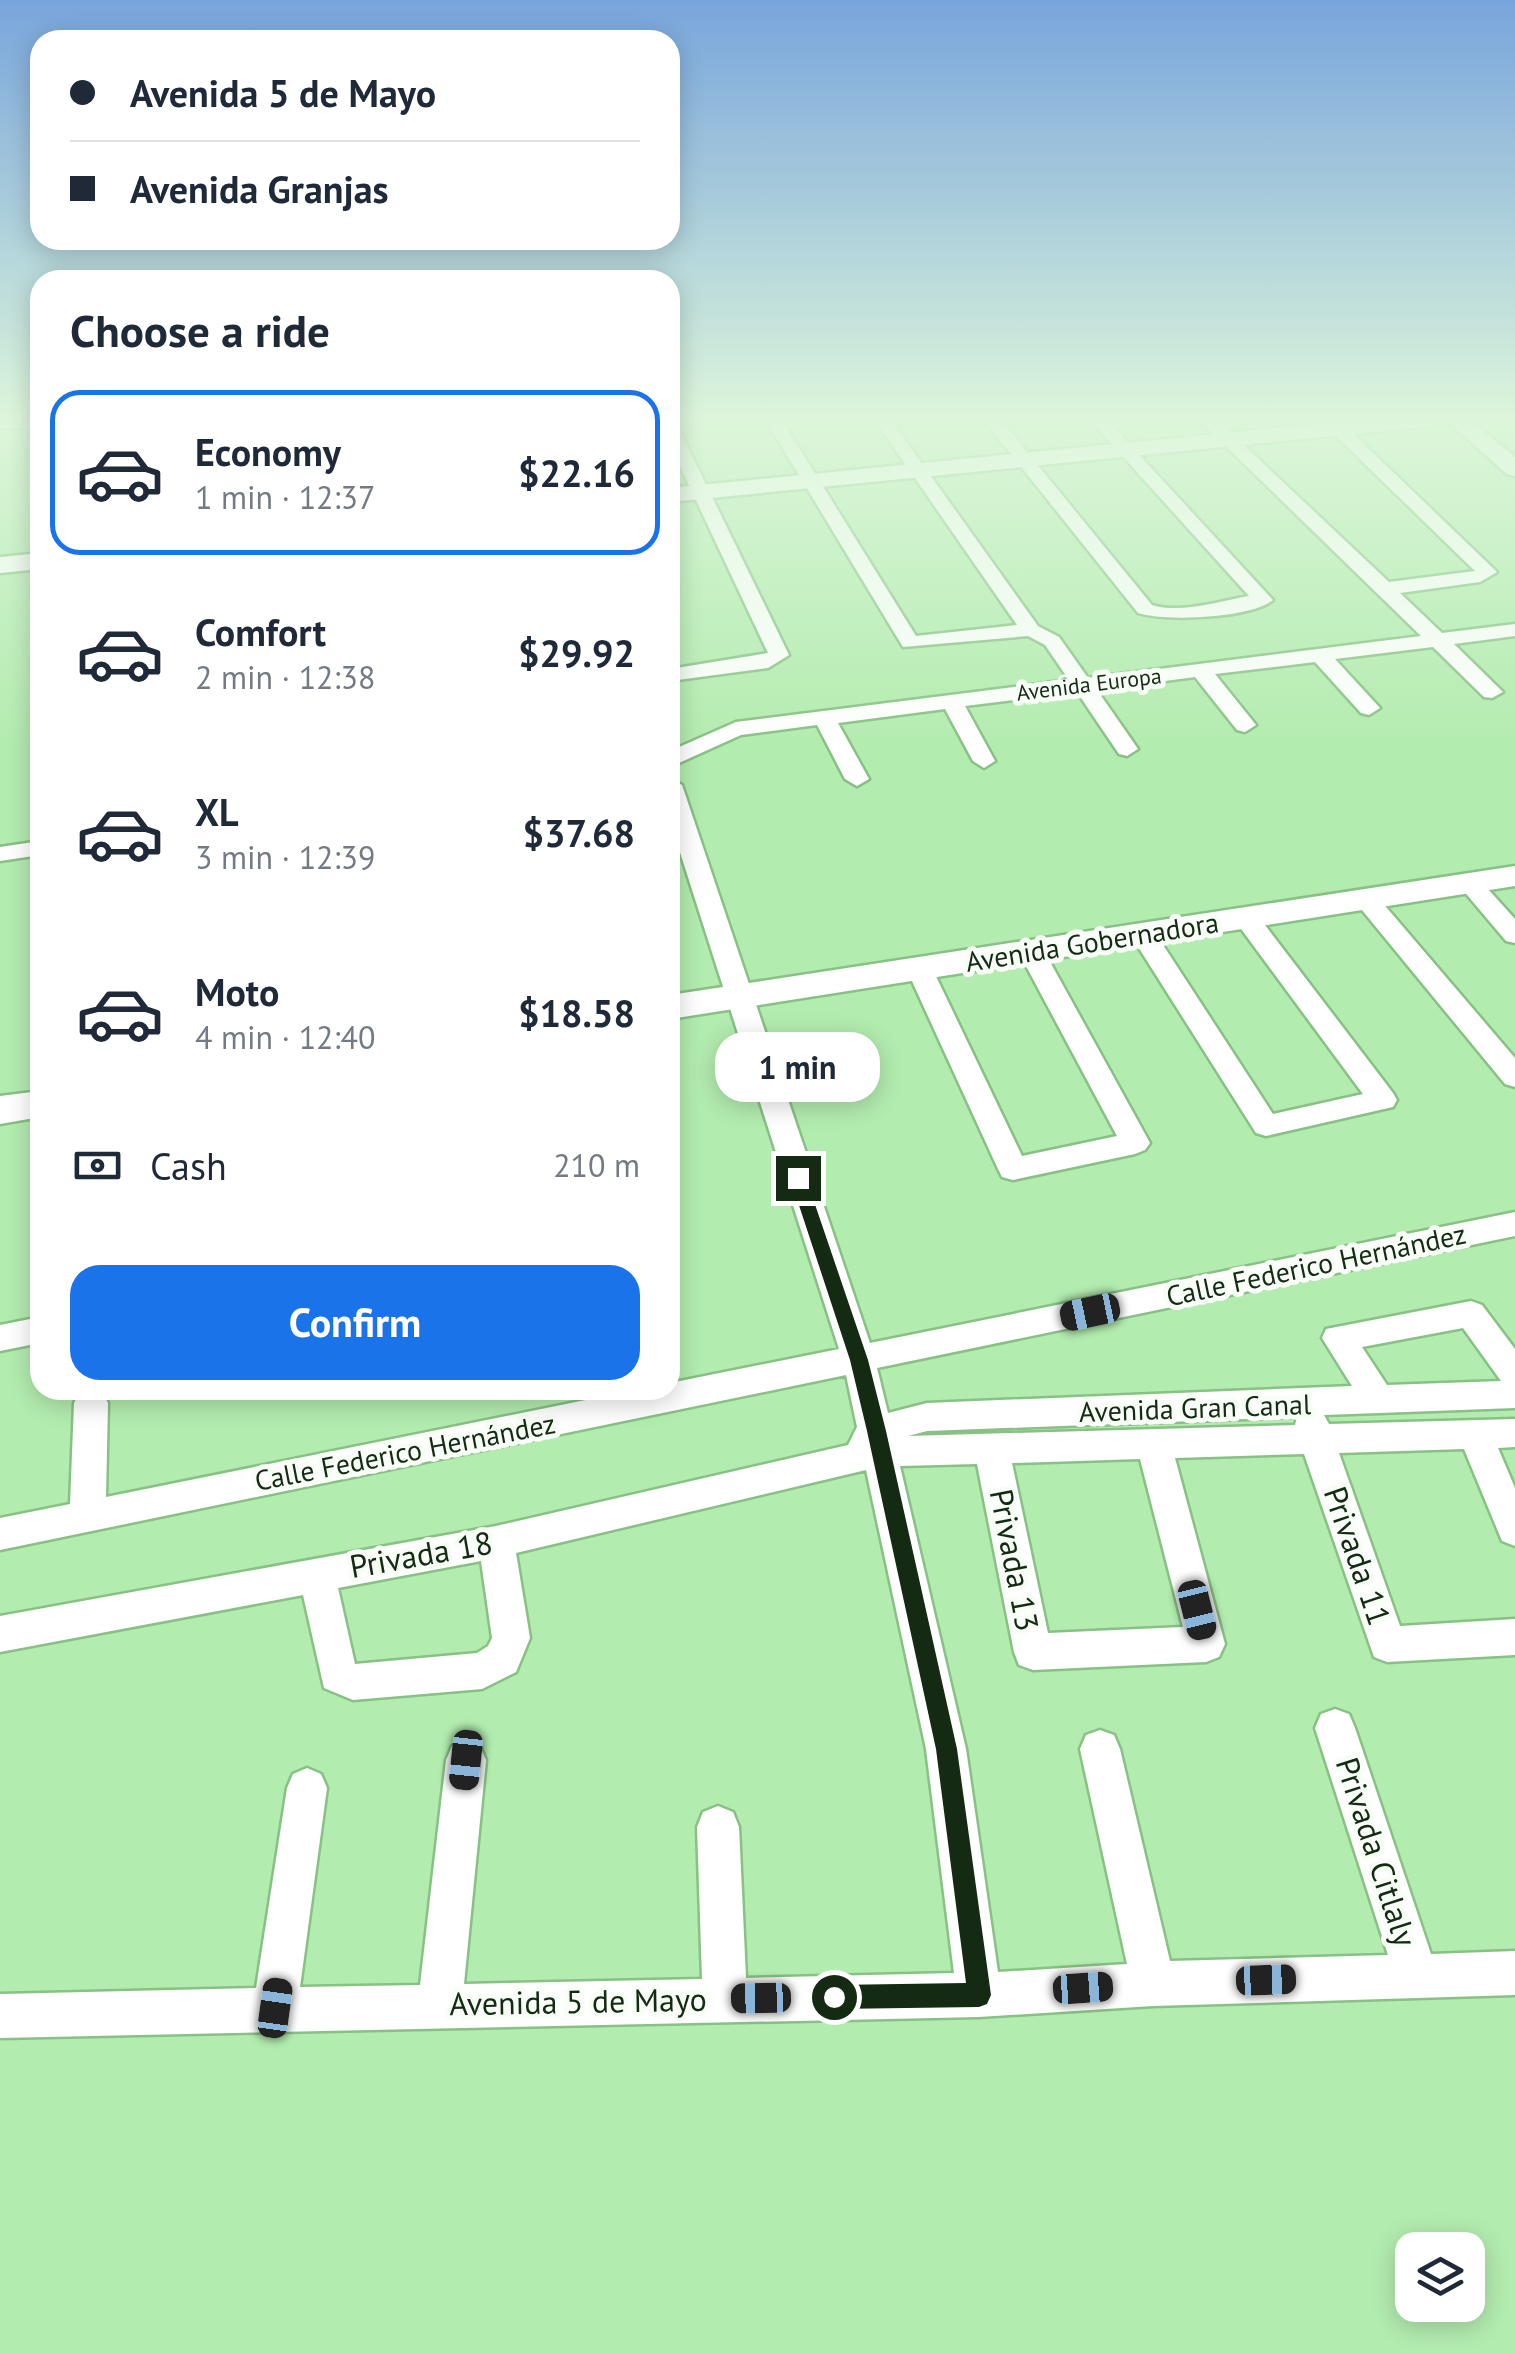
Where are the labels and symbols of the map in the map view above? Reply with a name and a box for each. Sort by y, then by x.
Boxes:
street label: Avenida Europa [1015,661,1163,707]
street label: Avenida Gobernadora [963,903,1221,980]
callout: 1 min [716,1033,880,1103]
route end [776,1156,821,1201]
street label: Calle Federico Hernández [1163,1215,1469,1314]
car [1058,1291,1122,1333]
street label: Avenida Gran Canal [1078,1385,1312,1430]
street label: Calle Federico Hernández [251,1404,558,1499]
street label: Privada 11 [1315,1481,1401,1631]
street label: Privada 13 [981,1485,1049,1635]
street label: Privada 18 [346,1521,495,1587]
car [1175,1577,1219,1643]
car [448,1729,484,1791]
street label: Privada Citlaly [1327,1752,1427,1952]
car [1235,1964,1297,1996]
car [1052,1971,1114,2005]
route start [812,1975,857,2020]
car [256,1976,294,2040]
street label: Avenida 5 de Mayo [449,1978,707,2024]
car [731,1982,791,2014]

